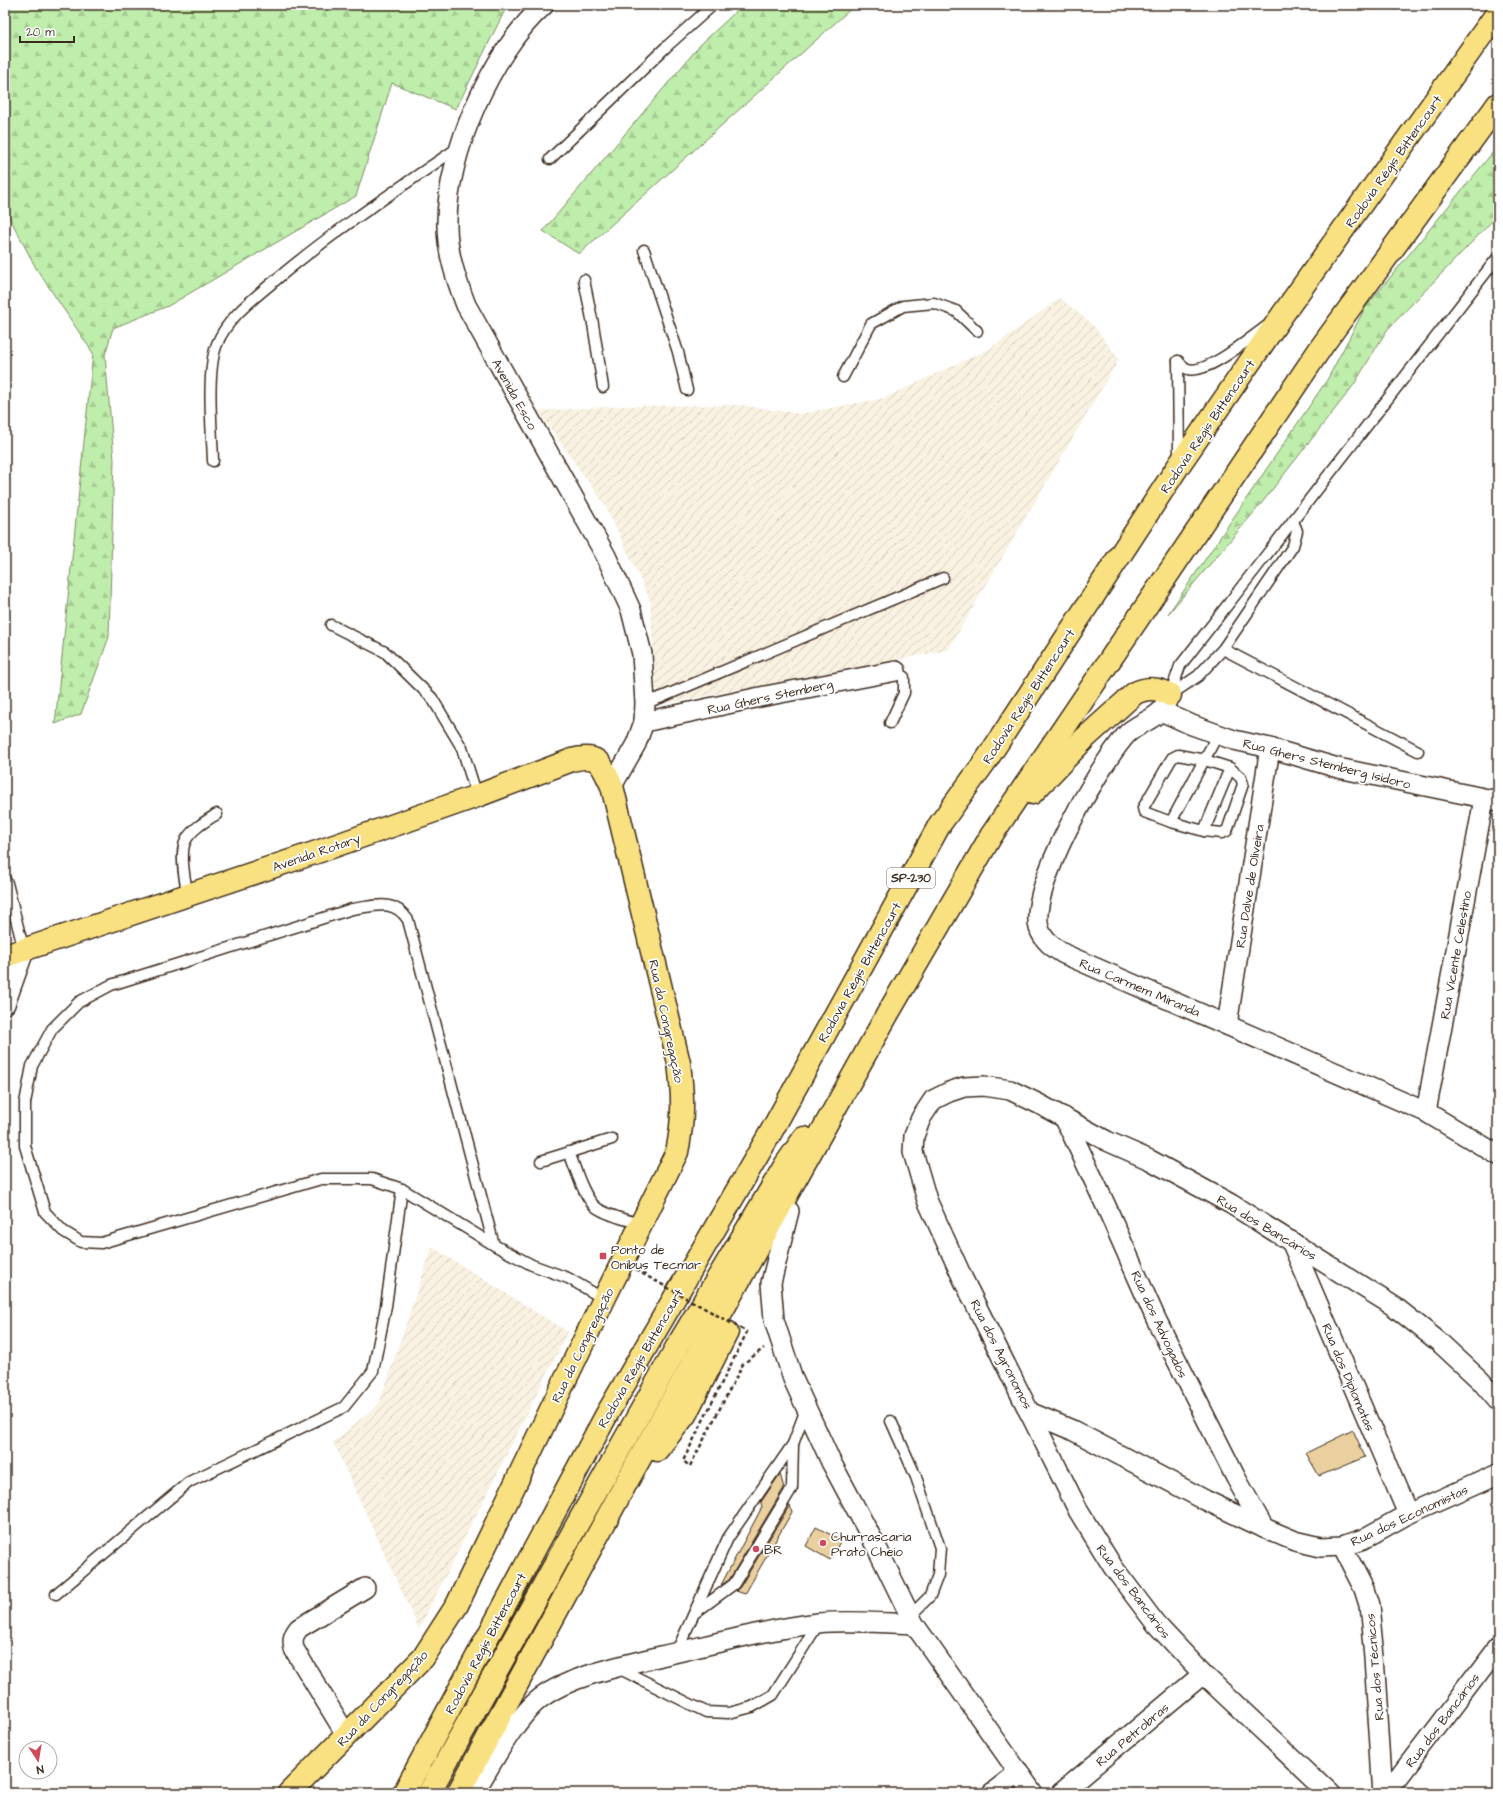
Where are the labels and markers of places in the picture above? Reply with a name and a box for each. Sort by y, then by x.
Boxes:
place label: Ponto de Onibus Tecmar [611,1241,701,1274]
marker: Ponto de Onibus Tecmar [598,1251,608,1261]
place label: Churrascaria Prato Cheio [831,1528,912,1561]
marker: Churrascaria Prato Cheio [818,1538,828,1548]
place label: BR [764,1541,783,1559]
marker: BR [751,1544,761,1554]

